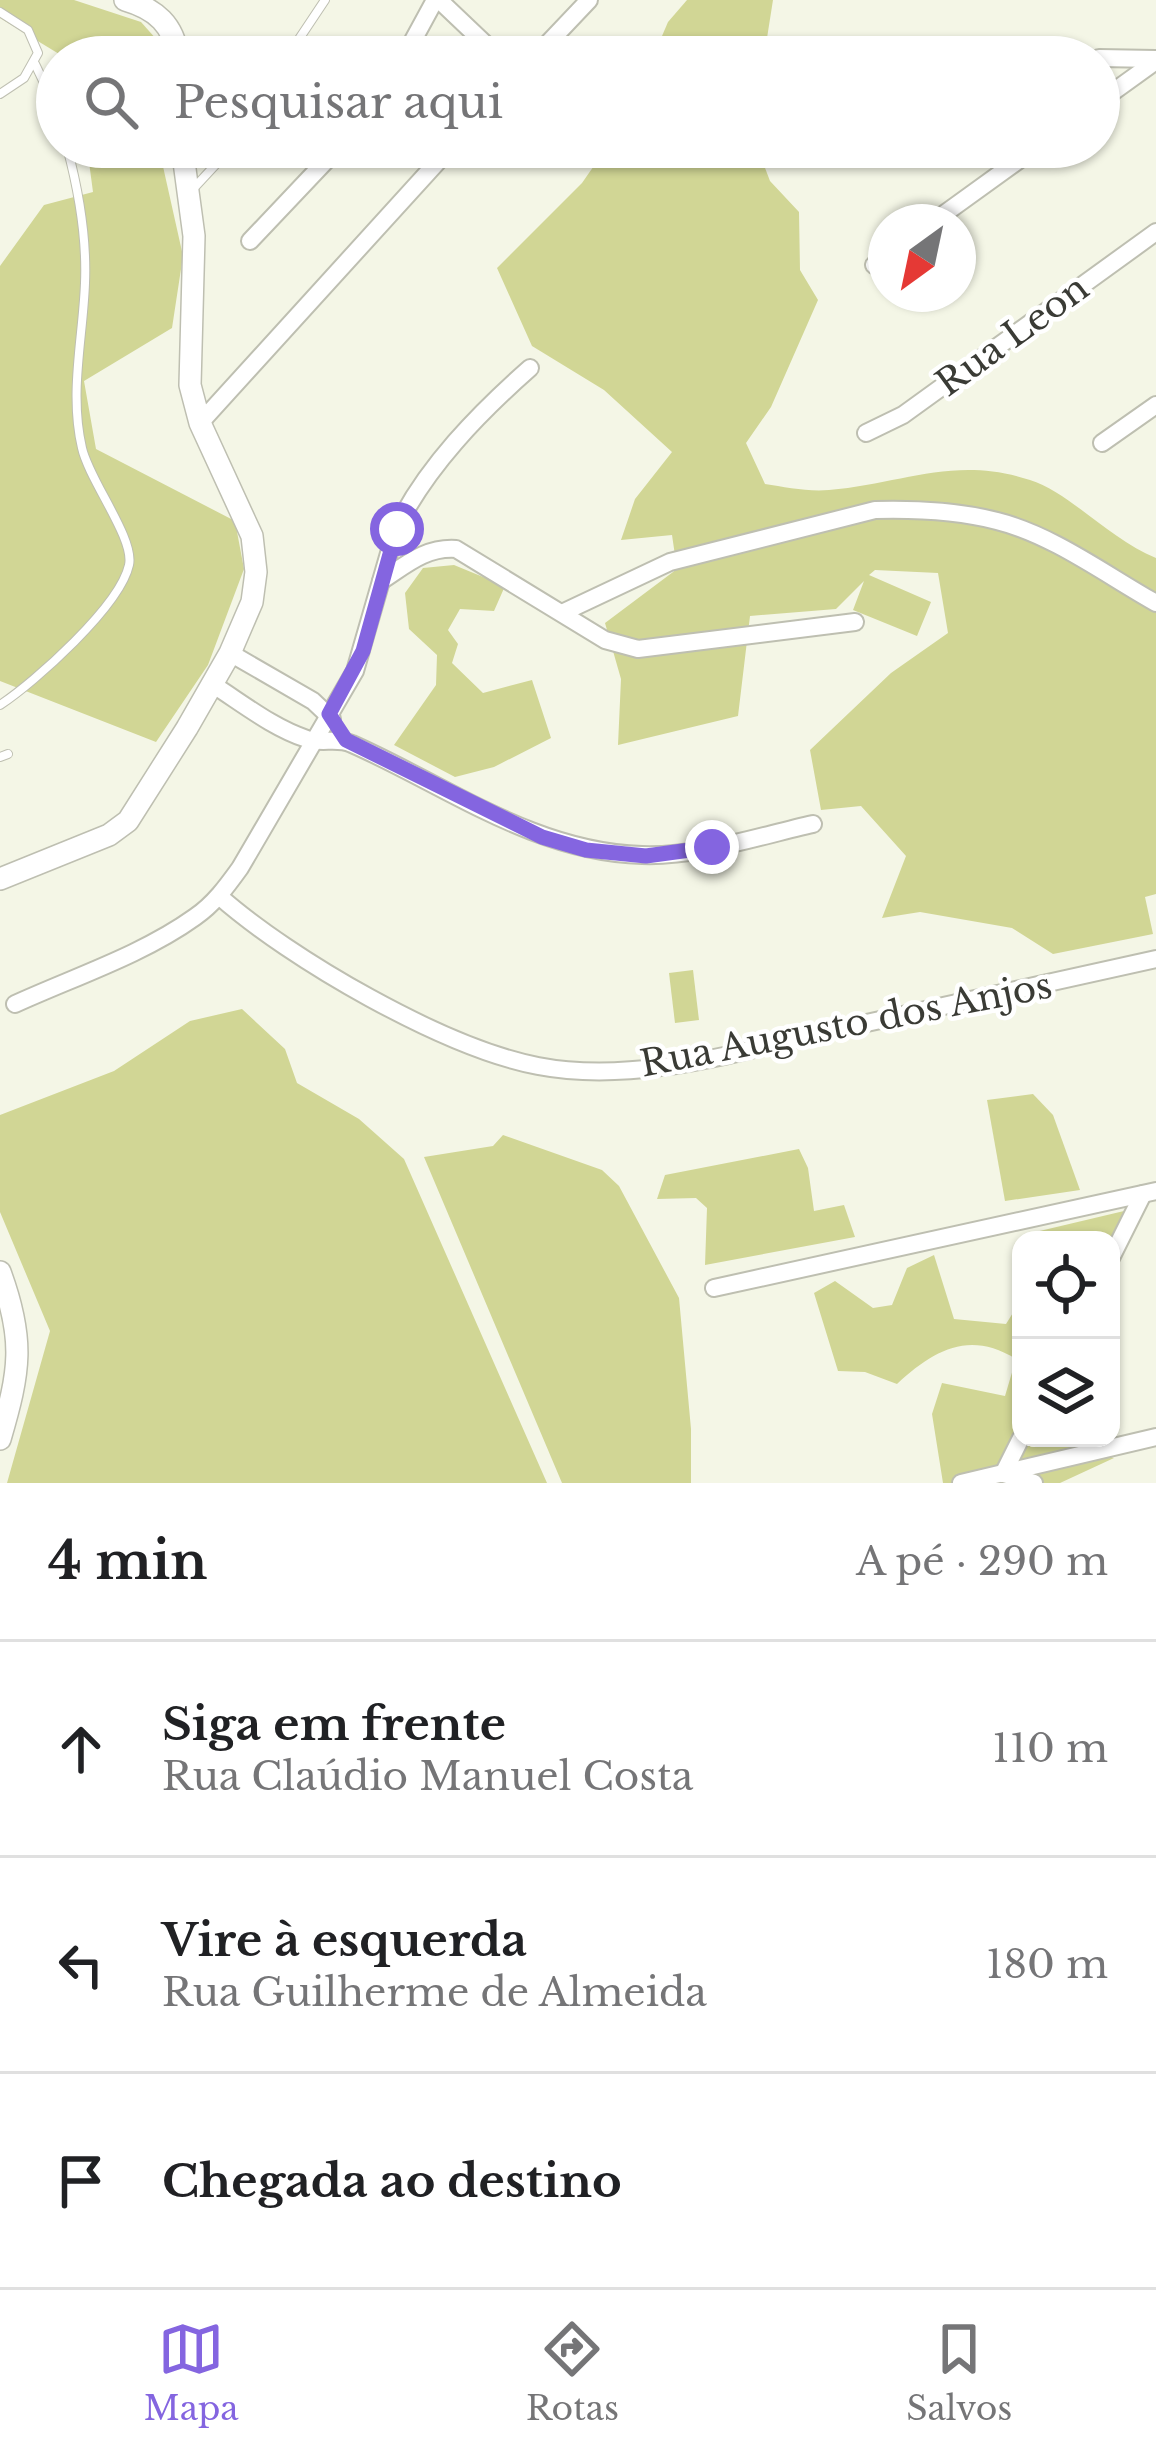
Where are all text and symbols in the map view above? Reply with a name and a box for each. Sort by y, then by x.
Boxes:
search box [36,36,1120,168]
icon: search [78,69,144,135]
text: Pesquisar aqui [174,74,503,130]
north arrow [868,204,976,312]
street label: Rua Leon [927,265,1097,406]
route start [370,502,424,556]
route end [685,820,739,874]
street label: Rua Augusto dos Anjos [636,962,1056,1086]
map controls [1012,1231,1120,1447]
button: locate [1012,1231,1120,1339]
button: layers [1012,1339,1120,1447]
text: 4 min [48,1530,207,1593]
text: A pé · 290 m [856,1537,1108,1586]
text: Siga em frente [162,1696,506,1752]
icon: ahead [48,1716,114,1782]
text: 110 m [992,1724,1108,1773]
text: Rua Claúdio Manuel Costa [162,1752,693,1801]
text: Vire à esquerda [162,1912,527,1968]
icon: left [48,1932,114,1998]
text: 180 m [986,1940,1108,1989]
text: Rua Guilherme de Almeida [162,1968,707,2017]
icon: arrive [48,2148,114,2214]
text: Chegada ao destino [162,2153,622,2209]
tab: Mapa [144,2316,239,2429]
tab: Rotas [526,2316,619,2429]
tab: Salvos [906,2316,1012,2429]

